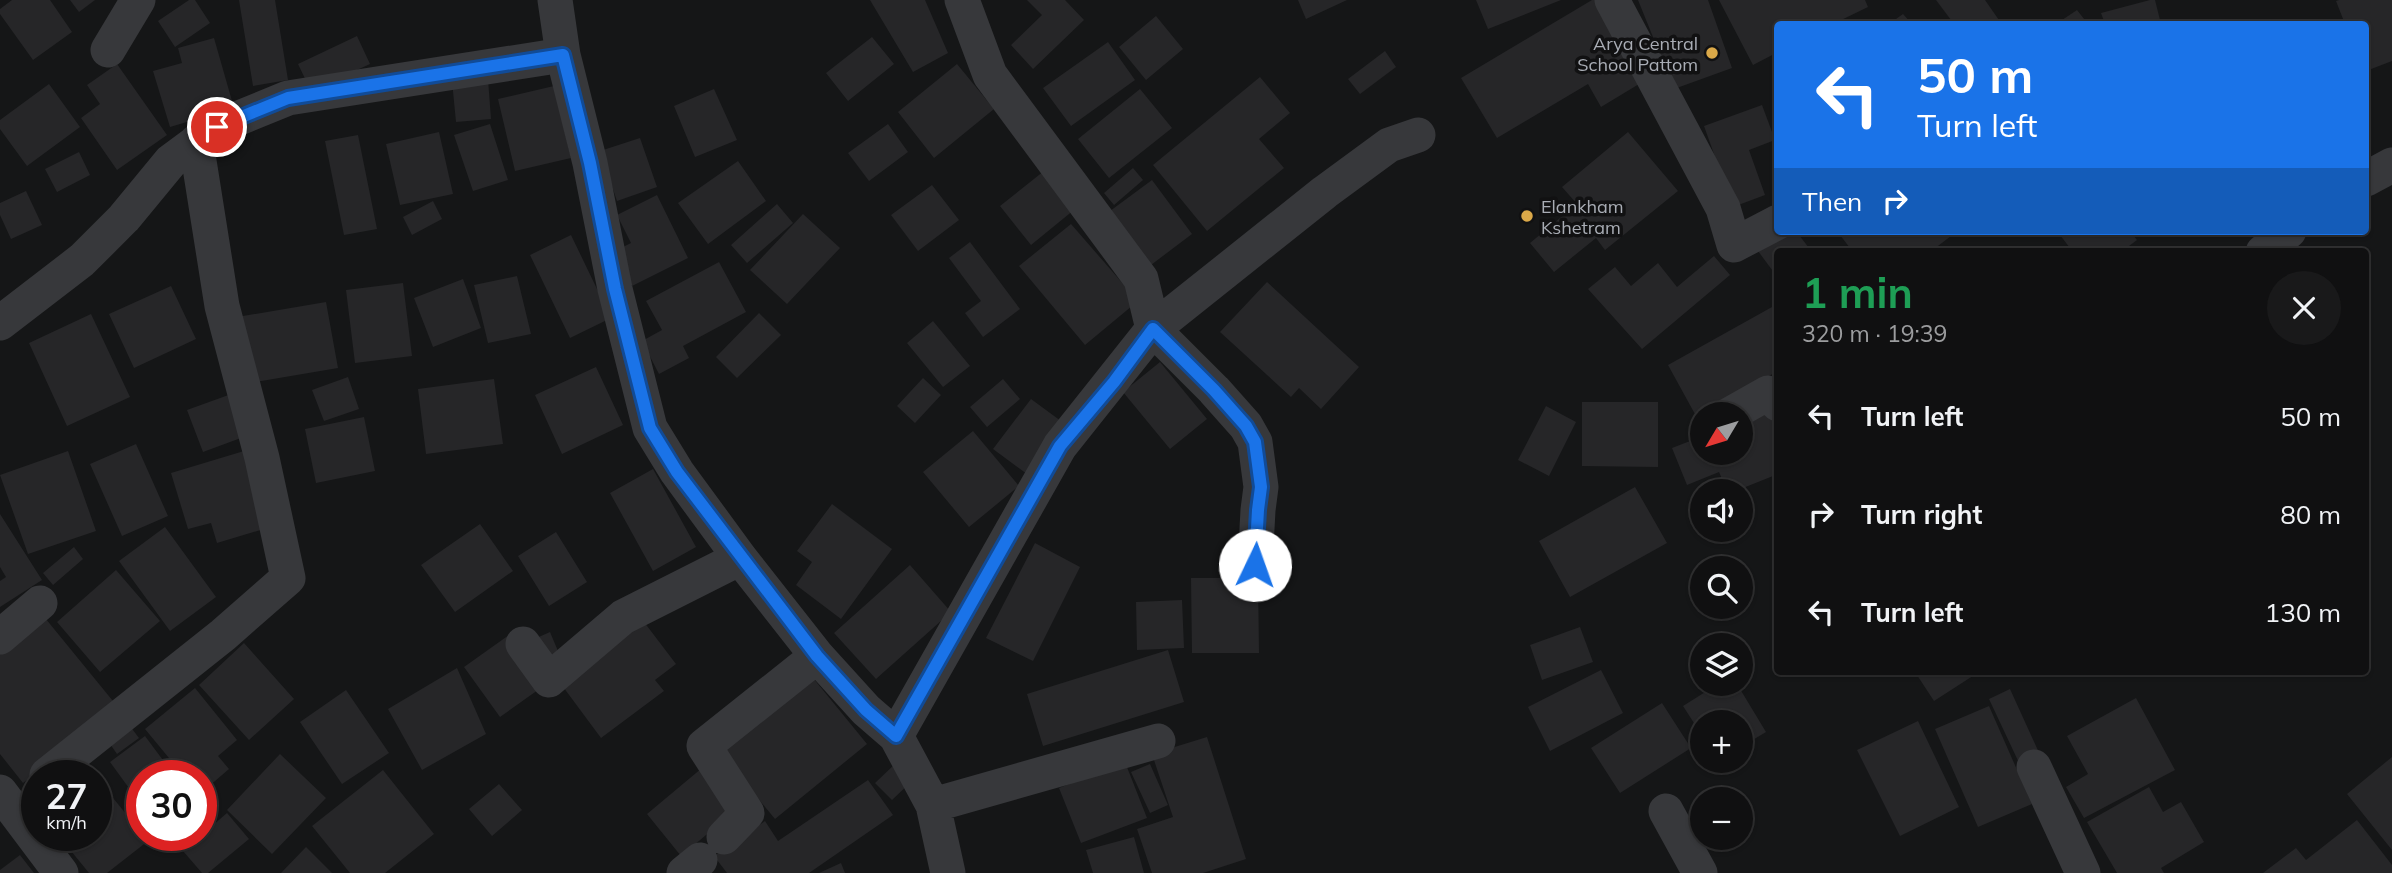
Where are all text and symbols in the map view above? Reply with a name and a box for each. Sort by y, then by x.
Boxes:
place label: Arya Central School Pattom [1577,32,1698,76]
text: 50 m [1917,44,2033,105]
marker: Arya Central School Pattom [1704,45,1720,61]
icon: left [1802,49,1893,140]
pin [187,97,247,157]
text: Turn left [1917,105,2037,145]
icon: arrive [198,108,236,146]
icon: right [1876,182,1914,220]
text: Then [1802,185,1862,218]
place label: Elankham Kshetram [1541,195,1624,239]
marker: Elankham Kshetram [1519,208,1535,224]
text: 1 min [1802,266,1913,319]
button: close [2267,271,2341,345]
text: 320 m · 19:39 [1802,319,1947,348]
icon: left [1802,397,1840,435]
text: Turn left [1861,400,1963,433]
text: 50 m [2280,400,2341,433]
north arrow [1690,402,1754,466]
map controls [1690,402,1753,850]
button: sound [1690,479,1753,542]
icon: right [1802,495,1840,533]
text: Turn right [1861,498,1982,531]
text: 80 m [2280,498,2341,531]
position arrow [1218,528,1292,602]
button: search [1690,556,1753,619]
icon: left [1802,593,1840,631]
text: Turn left [1861,596,1963,629]
text: 130 m [2265,596,2341,629]
button: layers [1690,633,1753,696]
button: + [1690,710,1753,773]
speed limit sign: 30 [126,760,217,851]
text: 27 [45,774,88,818]
button: − [1690,787,1753,850]
text: km/h [46,811,87,834]

